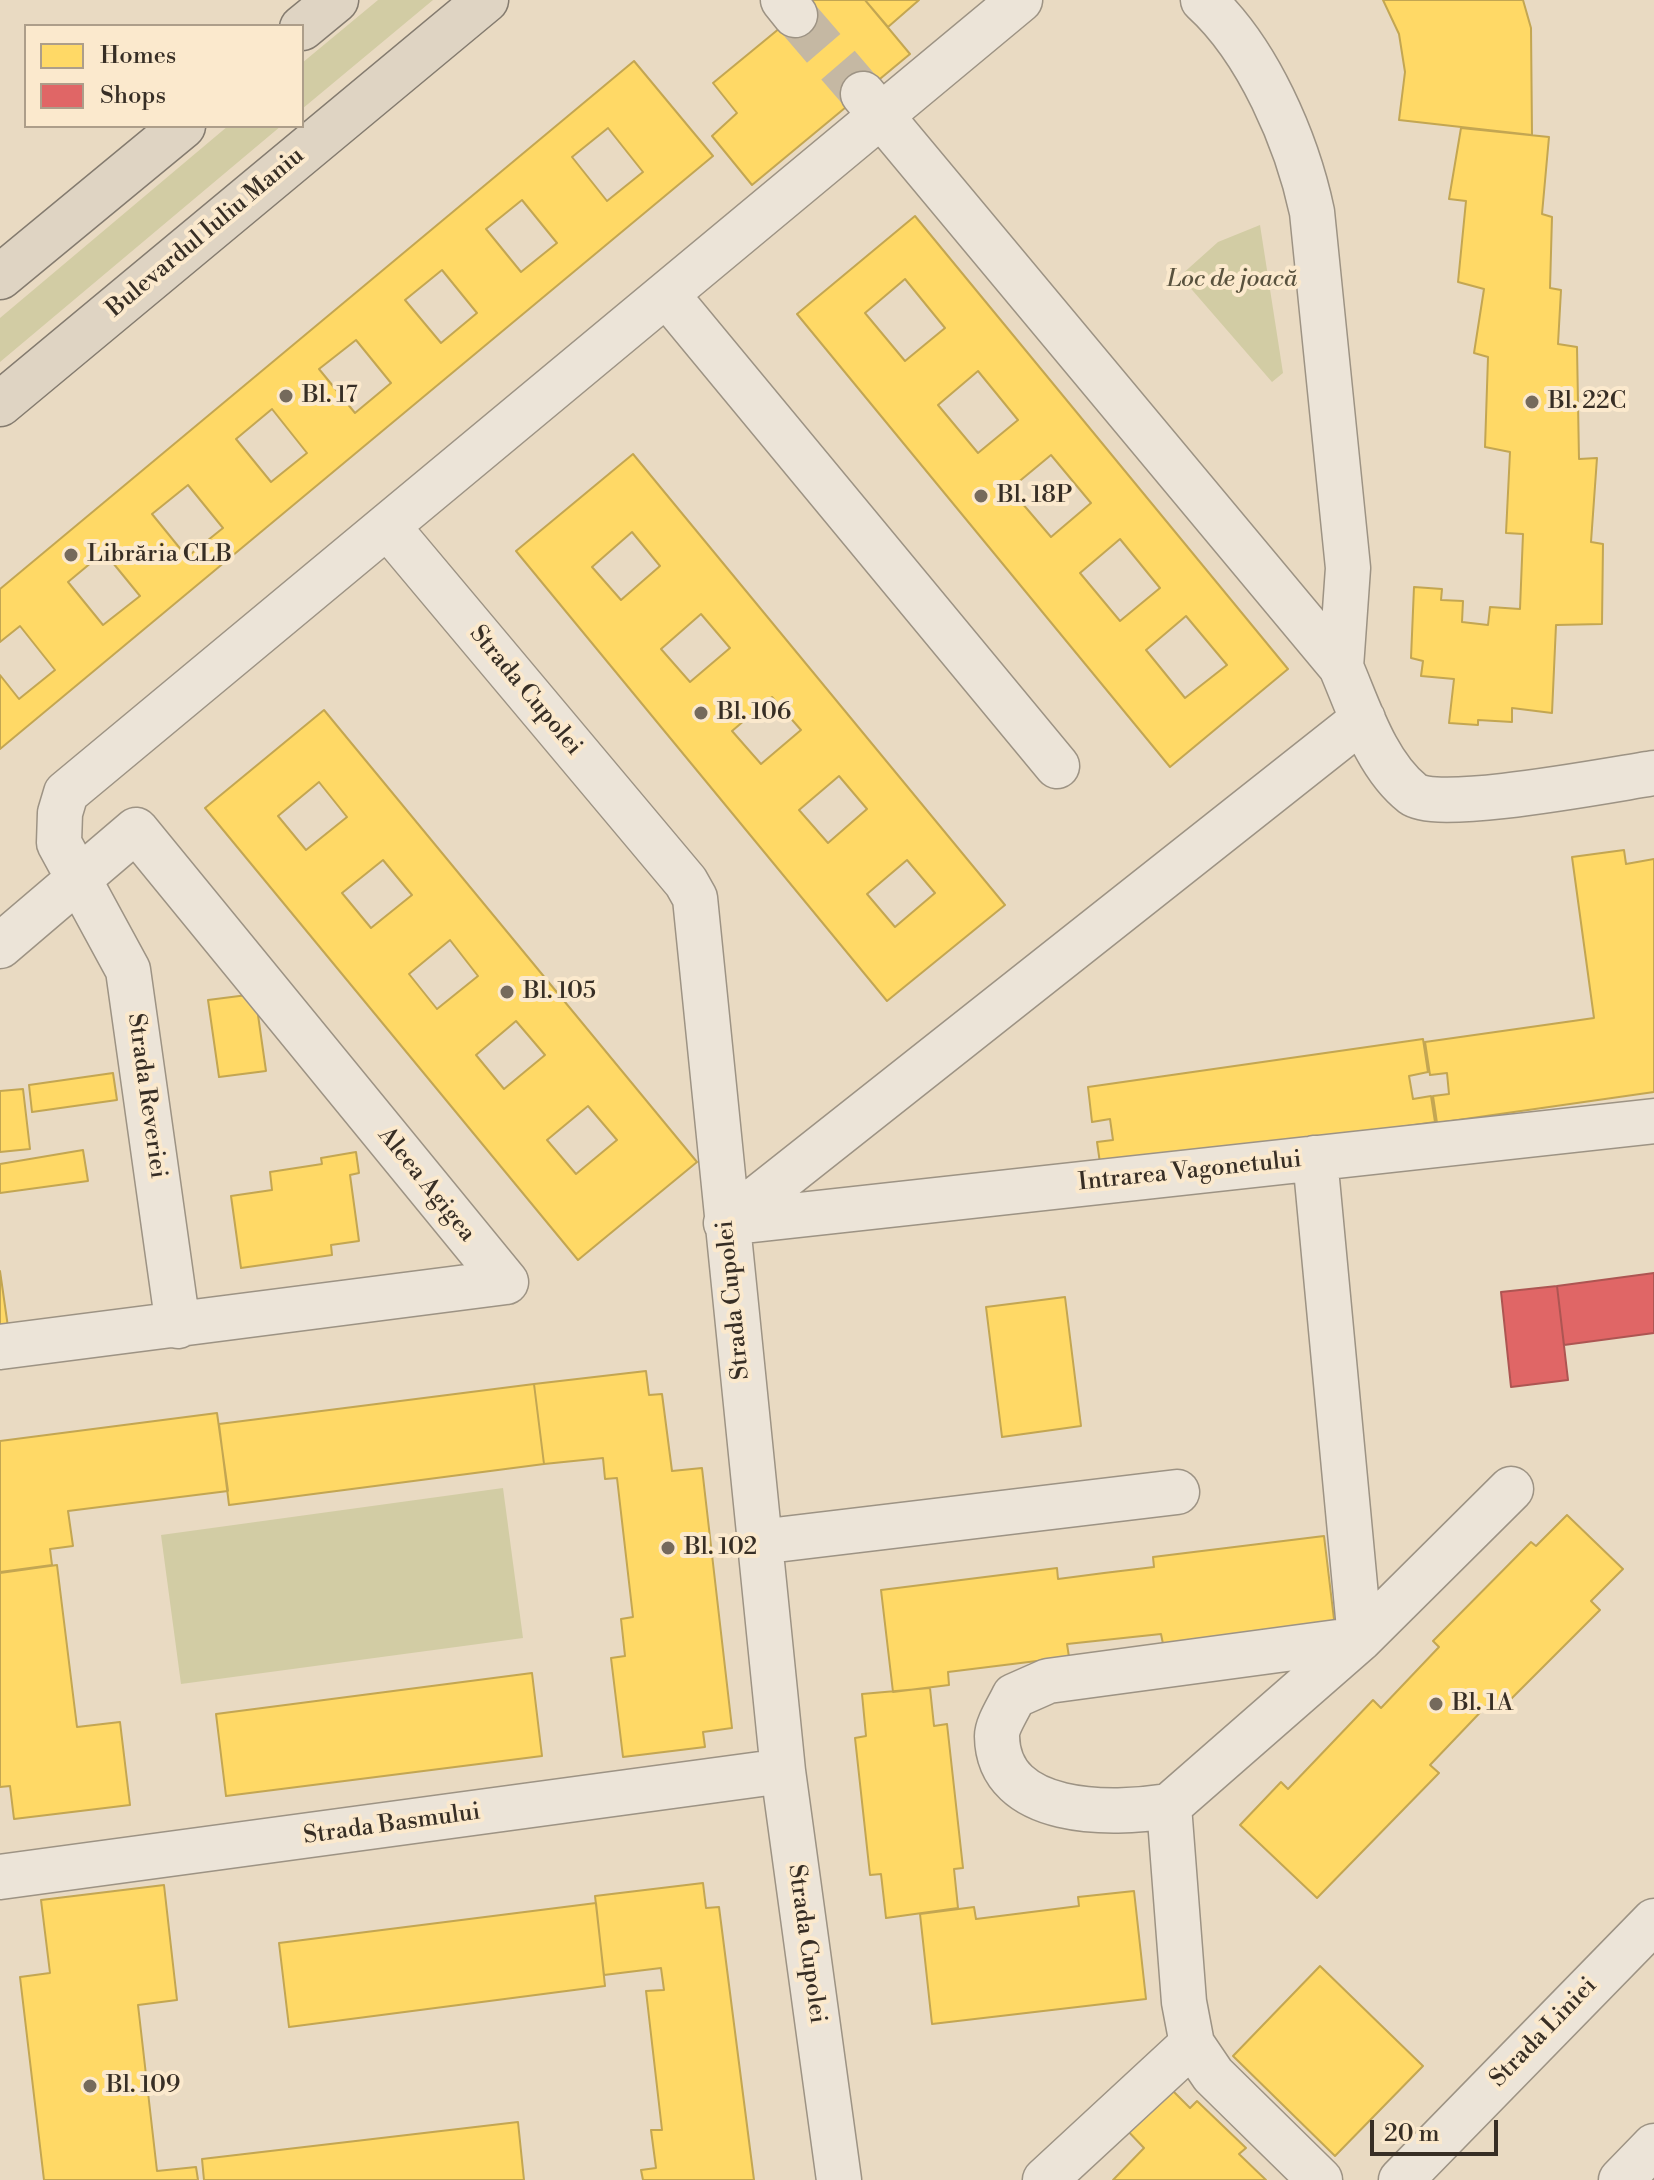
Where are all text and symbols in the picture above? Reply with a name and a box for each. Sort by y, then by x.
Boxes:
legend [24,24,304,128]
text: Homes [100,41,176,71]
text: Shops [100,81,166,111]
street label: Bulevardul Iuliu Maniu [101,142,311,324]
park label: Loc de joacă [1167,266,1297,294]
place label: Bl. 17 [302,382,358,410]
marker: Bl. 17 [277,387,295,405]
place label: Bl. 22C [1548,388,1626,416]
marker: Bl. 22C [1523,393,1541,411]
place label: Bl. 18P [997,482,1072,510]
marker: Bl. 18P [972,487,990,505]
place label: Librăria CLB [87,541,232,569]
marker: Librăria CLB [62,546,80,564]
street label: Strada Cupolei [463,620,587,762]
place label: Bl. 106 [717,699,791,727]
marker: Bl. 106 [692,704,710,722]
place label: Bl. 105 [523,978,596,1006]
marker: Bl. 105 [498,983,516,1001]
street label: Strada Reveriei [120,1012,172,1180]
street label: Aleea Agigea [371,1122,481,1248]
street label: Intrarea Vagonetului [1077,1146,1303,1198]
street label: Strada Cupolei [711,1219,757,1381]
place label: Bl. 102 [684,1534,757,1562]
marker: Bl. 102 [659,1539,677,1557]
place label: Bl. 1A [1452,1690,1513,1718]
marker: Bl. 1A [1427,1695,1445,1713]
street label: Strada Basmului [302,1798,482,1852]
street label: Strada Cupolei [781,1863,831,2025]
street label: Strada Liniei [1485,1972,1603,2094]
place label: Bl. 109 [106,2072,180,2100]
marker: Bl. 109 [81,2077,99,2095]
scale bar [1374,2104,1502,2154]
text: 20 m [1384,2119,1440,2149]

